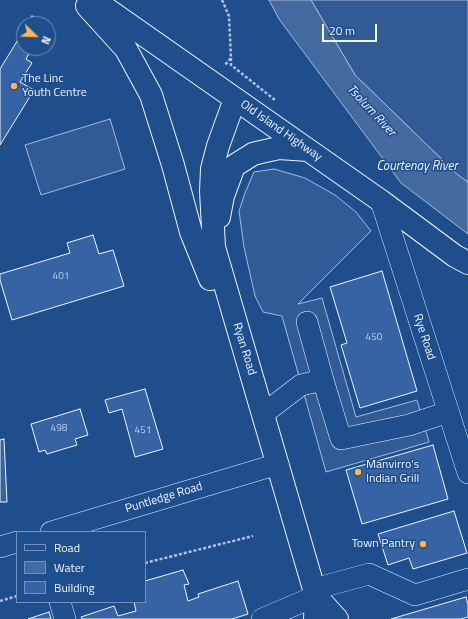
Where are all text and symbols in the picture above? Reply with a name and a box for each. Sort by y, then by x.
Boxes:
north arrow [16,16,56,56]
scale bar [324,16,379,42]
text: 20 m [329,21,355,40]
text: N [37,34,55,47]
place label: The Linc Youth Centre [22,72,87,100]
marker: The Linc Youth Centre [9,81,19,91]
water label: Tsolum River [343,82,399,140]
street label: Old Island Highway [237,97,325,165]
water label: Courtenay River [376,159,458,175]
house number: 401 [53,271,69,283]
street label: Rye Road [410,312,438,362]
street label: Ryan Road [229,321,259,377]
house number: 450 [366,332,382,344]
house number: 498 [51,423,67,435]
house number: 451 [135,425,151,437]
place label: Manvirro's Indian Grill [366,458,419,486]
marker: Manvirro's Indian Grill [353,467,363,477]
street label: Puntledge Road [124,479,204,517]
legend [16,531,146,603]
place label: Town Pantry [352,537,415,551]
text: Road [54,538,80,557]
marker: Town Pantry [418,539,428,549]
text: Water [54,558,85,577]
text: Building [54,578,95,597]

